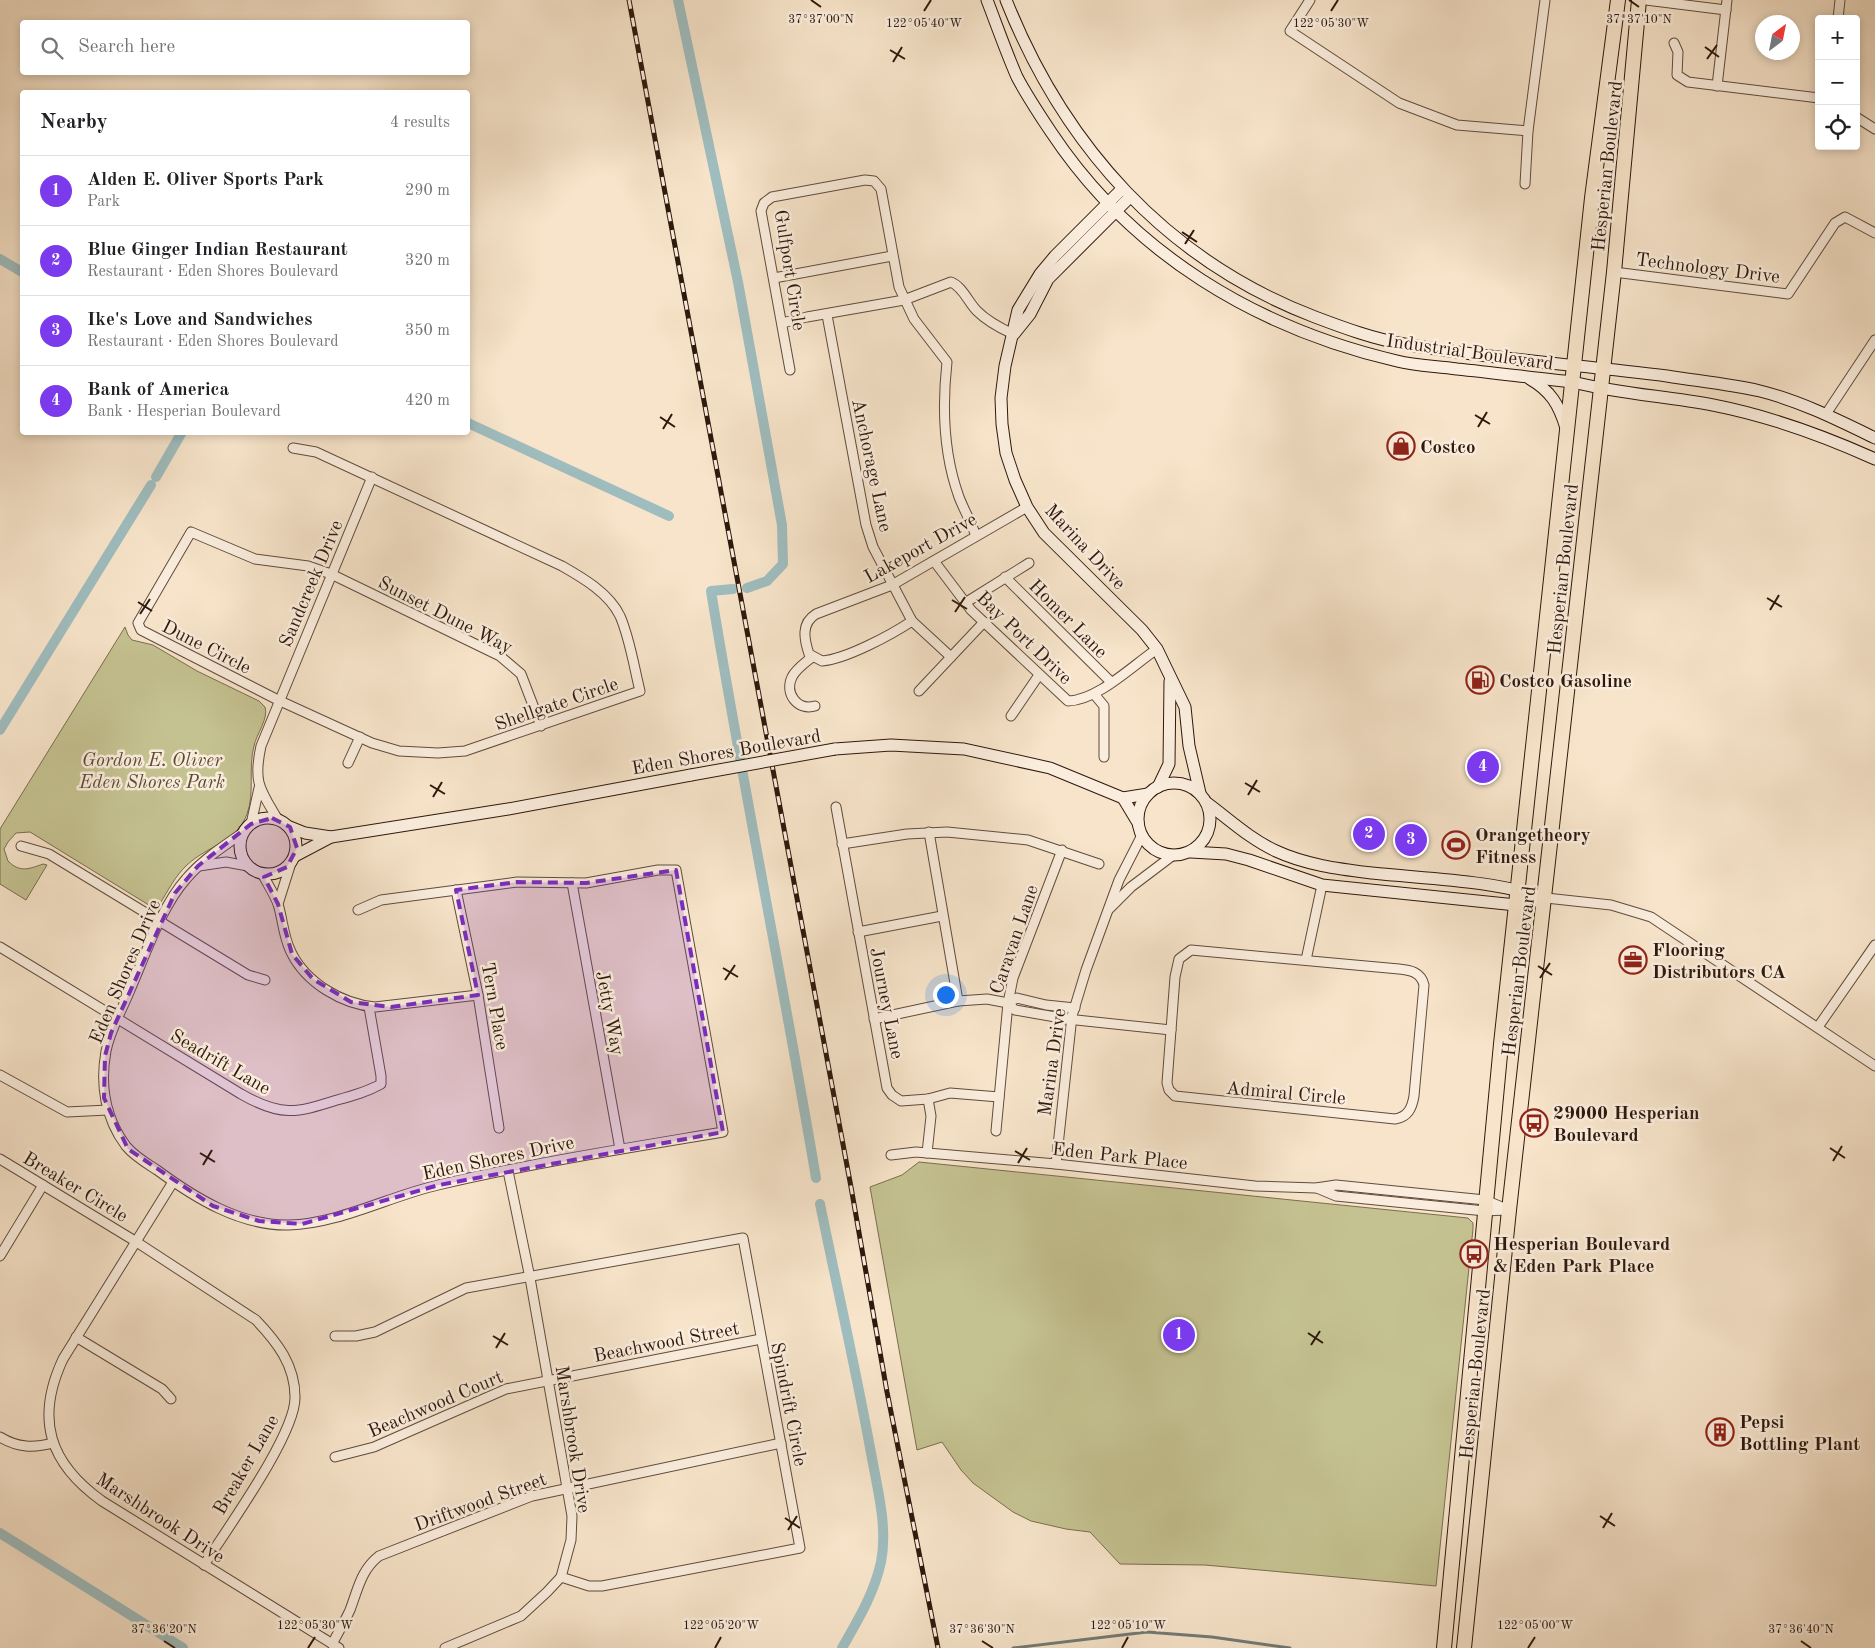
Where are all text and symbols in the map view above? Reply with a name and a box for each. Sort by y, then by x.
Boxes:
text: 37°37'00"N [788,14,854,26]
text: 37°37'10"N [1606,14,1672,26]
north arrow [1755,15,1800,60]
map controls [1815,15,1860,150]
button: + [1815,15,1860,60]
text: 122°05'40"W [886,17,962,30]
text: 122°05'30"W [1293,17,1369,30]
search box [20,20,470,75]
icon: search [38,34,66,62]
text: Search here [78,38,175,57]
button: − [1815,60,1860,105]
street label: Hesperian Boulevard [1590,80,1627,253]
button: locate [1815,105,1860,150]
text: Nearby [40,112,108,133]
text: 4 results [390,115,450,131]
text: Alden E. Oliver Sports Park [87,171,324,190]
text: 1 [51,183,61,199]
text: 290 m [405,183,450,199]
text: Park [87,194,120,210]
street label: Gulfport Circle [770,209,807,332]
text: Blue Ginger Indian Restaurant [87,241,348,260]
street label: Technology Drive [1634,251,1781,288]
text: 2 [51,253,61,269]
text: 320 m [405,253,450,269]
text: Restaurant · Eden Shores Boulevard [87,264,339,280]
text: Ike's Love and Sandwiches [87,311,312,330]
text: 3 [51,323,61,339]
text: 350 m [405,323,450,339]
street label: Industrial Boulevard [1385,332,1555,375]
text: Restaurant · Eden Shores Boulevard [87,334,339,350]
text: Bank of America [87,381,229,400]
text: 4 [51,393,61,409]
text: 420 m [405,393,450,409]
street label: Anchorage Lane [847,397,894,534]
text: Bank · Hesperian Boulevard [87,404,281,420]
shop icon: Costco [1386,431,1416,461]
place label: Costco [1420,439,1476,458]
street label: Hesperian Boulevard [1546,483,1583,656]
street label: Marina Drive [1040,501,1128,594]
street label: Lakeport Drive [862,510,981,588]
street label: Sandcreek Drive [277,518,348,650]
street label: Sunset Dune Way [374,574,515,658]
street label: Homer Lane [1024,577,1110,663]
street label: Bay Port Drive [972,589,1075,689]
street label: Dune Circle [158,618,253,679]
fuel station icon: Costco Gasoline [1465,665,1495,695]
place label: Costco Gasoline [1499,673,1632,692]
street label: Shellgate Circle [493,675,621,735]
street label: Eden Shores Boulevard [630,727,823,779]
pin: 4 [1467,748,1499,786]
park label: Gordon E. Oliver Eden Shores Park [78,752,225,793]
pin: 2 [1353,815,1385,853]
pin: 3 [1395,821,1427,859]
place label: Orangetheory Fitness [1475,827,1591,868]
sports icon: Orangetheory Fitness [1441,830,1471,860]
street label: Caravan Lane [988,883,1043,997]
street label: Hesperian Boulevard [1501,885,1540,1058]
street label: Eden Shores Drive [87,897,165,1047]
place label: Flooring Distributors CA [1652,942,1786,983]
office icon: Flooring Distributors CA [1618,945,1648,975]
street label: Journey Lane [865,946,906,1061]
street label: Tern Place [476,961,511,1052]
street label: Jetty Way [591,970,626,1057]
your location [933,982,959,1008]
street label: Marina Drive [1036,1007,1070,1118]
street label: Seadrift Lane [166,1027,273,1099]
street label: Admiral Circle [1225,1080,1346,1109]
place label: 29000 Hesperian Boulevard [1553,1105,1700,1146]
bus stop icon: 29000 Hesperian Boulevard [1519,1108,1549,1138]
street label: Eden Shores Drive [421,1134,576,1185]
street label: Eden Park Place [1051,1141,1188,1174]
street label: Breaker Circle [19,1149,130,1227]
place label: Hesperian Boulevard & Eden Park Place [1493,1236,1670,1277]
bus stop icon: Hesperian Boulevard & Eden Park Place [1459,1239,1489,1269]
street label: Hesperian Boulevard [1458,1288,1495,1461]
pin: 1 [1163,1316,1195,1354]
street label: Beachwood Street [592,1320,741,1367]
street label: Spindrift Circle [766,1341,809,1468]
street label: Marshbrook Drive [551,1364,593,1514]
street label: Beachwood Court [366,1368,506,1442]
street label: Breaker Lane [211,1412,283,1518]
place label: Pepsi Bottling Plant [1739,1414,1860,1455]
building icon: Pepsi Bottling Plant [1705,1417,1735,1447]
street label: Marshbrook Drive [92,1471,227,1568]
street label: Driftwood Street [412,1471,549,1536]
text: 122°05'30"W [277,1619,353,1632]
text: 122°05'20"W [683,1619,759,1632]
text: 122°05'10"W [1090,1619,1166,1632]
text: 122°05'00"W [1497,1619,1573,1632]
text: 37°36'20"N [131,1624,197,1636]
text: 37°36'30"N [949,1624,1015,1636]
text: 37°36'40"N [1768,1624,1834,1636]

